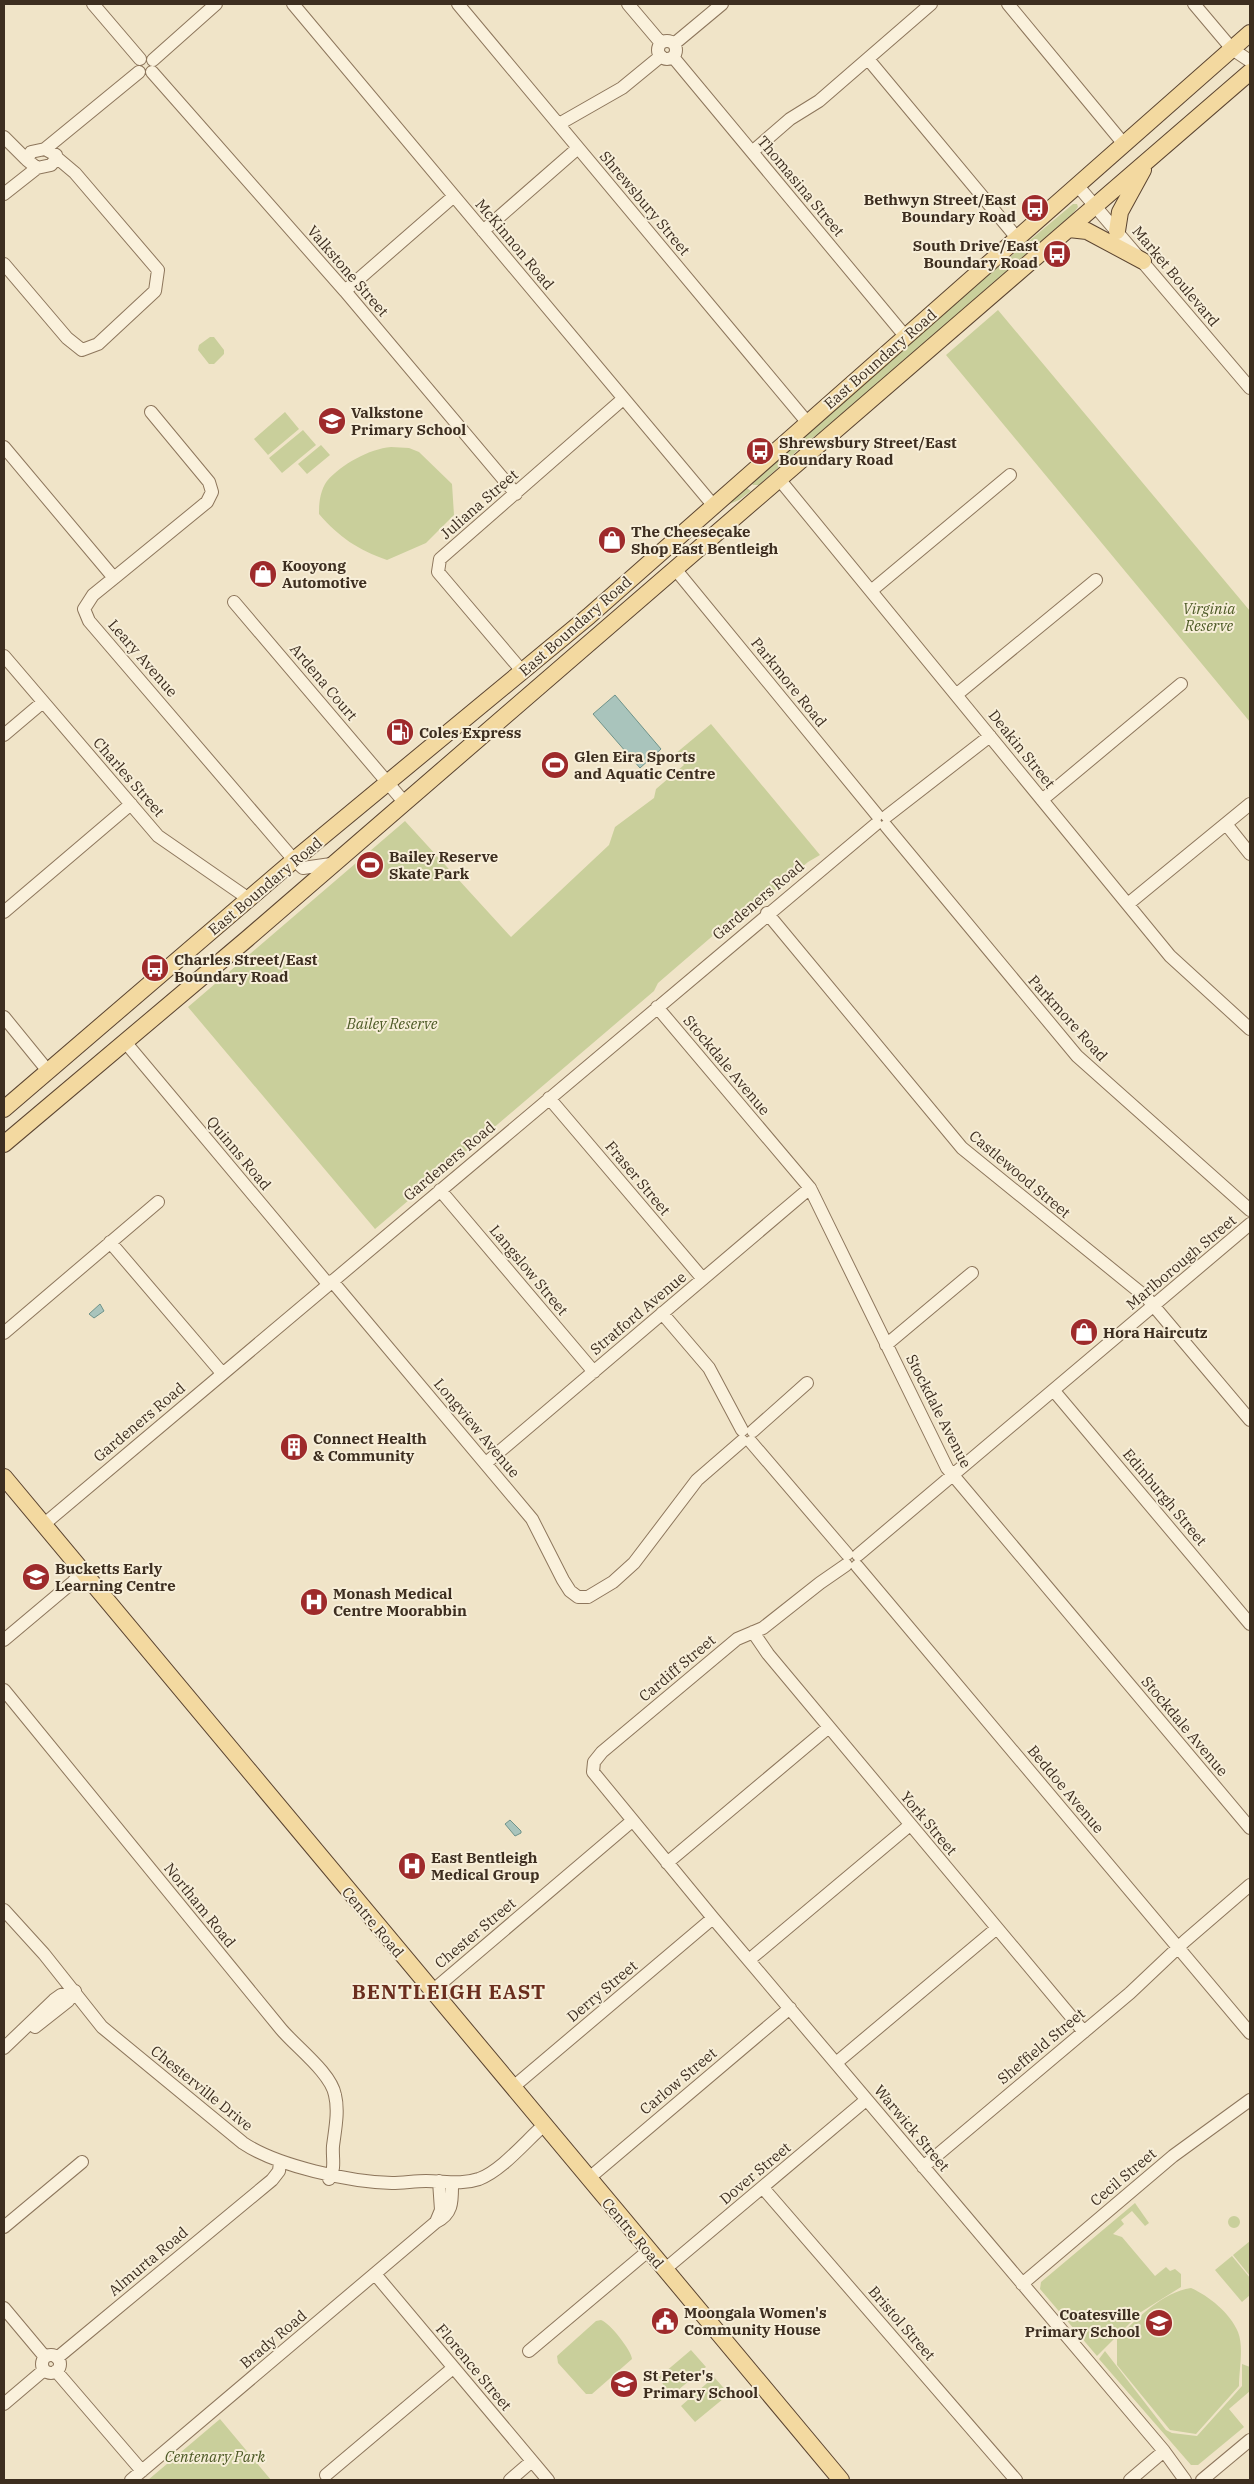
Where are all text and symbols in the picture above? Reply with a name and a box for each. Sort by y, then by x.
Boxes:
street label: Thomasina Street [753,132,849,240]
street label: Shrewsbury Street [596,147,694,259]
place label: Bethwyn Street/East Boundary Road [864,190,1017,226]
bus stop icon: Bethwyn Street/East Boundary Road [1020,193,1050,223]
street label: McKinnon Road [472,195,558,293]
street label: Valkstone Street [303,222,393,320]
street label: Market Boulevard [1128,222,1224,330]
place label: South Drive/East Boundary Road [913,236,1039,272]
bus stop icon: South Drive/East Boundary Road [1042,239,1072,269]
street label: East Boundary Road [820,305,940,413]
place label: Valkstone Primary School [351,403,466,439]
school or university icon: Valkstone Primary School [317,406,347,436]
place label: Shrewsbury Street/East Boundary Road [779,433,957,469]
bus stop icon: Shrewsbury Street/East Boundary Road [745,436,775,466]
street label: Juliana Street [436,465,522,543]
place label: The Cheesecake Shop East Bentleigh [631,522,779,558]
shop icon: The Cheesecake Shop East Bentleigh [597,525,627,555]
place label: Kooyong Automotive [282,556,367,592]
shop icon: Kooyong Automotive [248,559,278,589]
street label: East Boundary Road [515,572,635,680]
park label: Virginia Reserve [1183,599,1236,635]
street label: Leary Avenue [104,615,182,701]
street label: Parkmore Road [747,633,831,731]
street label: Ardena Court [286,640,362,724]
street label: Deakin Street [985,706,1059,792]
fuel station icon: Coles Express [385,717,415,747]
place label: Coles Express [419,723,521,742]
street label: Charles Street [89,733,169,821]
place label: Glen Eira Sports and Aquatic Centre [574,747,715,783]
sports icon: Glen Eira Sports and Aquatic Centre [540,750,570,780]
street label: East Boundary Road [204,833,326,939]
place label: Bailey Reserve Skate Park [389,847,498,883]
sports icon: Bailey Reserve Skate Park [355,850,385,880]
street label: Gardeners Road [708,856,808,944]
place label: Charles Street/East Boundary Road [174,950,318,986]
bus stop icon: Charles Street/East Boundary Road [140,953,170,983]
street label: Parkmore Road [1024,971,1112,1065]
street label: Stockdale Avenue [680,1011,774,1119]
park label: Bailey Reserve [345,1014,438,1033]
street label: Quinns Road [203,1112,275,1194]
street label: Gardeners Road [399,1117,499,1205]
street label: Castlewood Street [966,1126,1074,1222]
street label: Fraser Street [601,1137,675,1219]
street label: Marlborough Street [1122,1211,1240,1313]
street label: Langslow Street [486,1221,572,1319]
street label: Stratford Avenue [586,1267,690,1359]
shop icon: Hora Haircutz [1069,1317,1099,1347]
place label: Hora Haircutz [1103,1323,1208,1342]
street label: Stockdale Avenue [902,1351,976,1471]
street label: Longview Avenue [430,1374,524,1482]
street label: Gardeners Road [89,1378,189,1466]
place label: Connect Health & Community [313,1429,427,1465]
building icon: Connect Health & Community [279,1432,309,1462]
street label: Edinburgh Street [1119,1445,1211,1549]
place label: Bucketts Early Learning Centre [55,1559,176,1595]
school or university icon: Bucketts Early Learning Centre [21,1562,51,1592]
place label: Monash Medical Centre Moorabbin [333,1584,467,1620]
hospital icon: Monash Medical Centre Moorabbin [299,1587,329,1617]
street label: Cardiff Street [635,1630,719,1706]
street label: Stockdale Avenue [1138,1672,1232,1780]
street label: Beddoe Avenue [1024,1741,1108,1837]
street label: York Street [897,1787,961,1859]
place label: East Bentleigh Medical Group [431,1848,539,1884]
hospital icon: East Bentleigh Medical Group [397,1851,427,1881]
street label: Northam Road [160,1859,240,1951]
street label: Centre Road [338,1883,408,1961]
street label: Chester Street [431,1894,519,1972]
street label: Derry Street [563,1956,641,2026]
district label: BENTLEIGH EAST [352,1978,546,2005]
street label: Sheffield Street [993,2004,1089,2088]
street label: Chesterville Drive [147,2041,257,2135]
street label: Carlow Street [636,2043,720,2119]
street label: Warwick Street [870,2081,954,2175]
street label: Dover Street [716,2138,794,2208]
street label: Cecil Street [1086,2144,1160,2210]
street label: Centre Road [598,2194,668,2272]
street label: Almurta Road [104,2222,192,2300]
street label: Bristol Street [864,2282,940,2364]
place label: Moongala Women's Community House [684,2303,827,2339]
place label: Coatesville Primary School [1025,2305,1140,2341]
street label: Brady Road [236,2306,310,2372]
public building icon: Moongala Women's Community House [650,2306,680,2336]
school or university icon: Coatesville Primary School [1144,2308,1174,2338]
street label: Florence Street [432,2320,516,2414]
place label: St Peter's Primary School [643,2366,758,2402]
school or university icon: St Peter's Primary School [609,2369,639,2399]
park label: Centenary Park [165,2447,265,2466]

